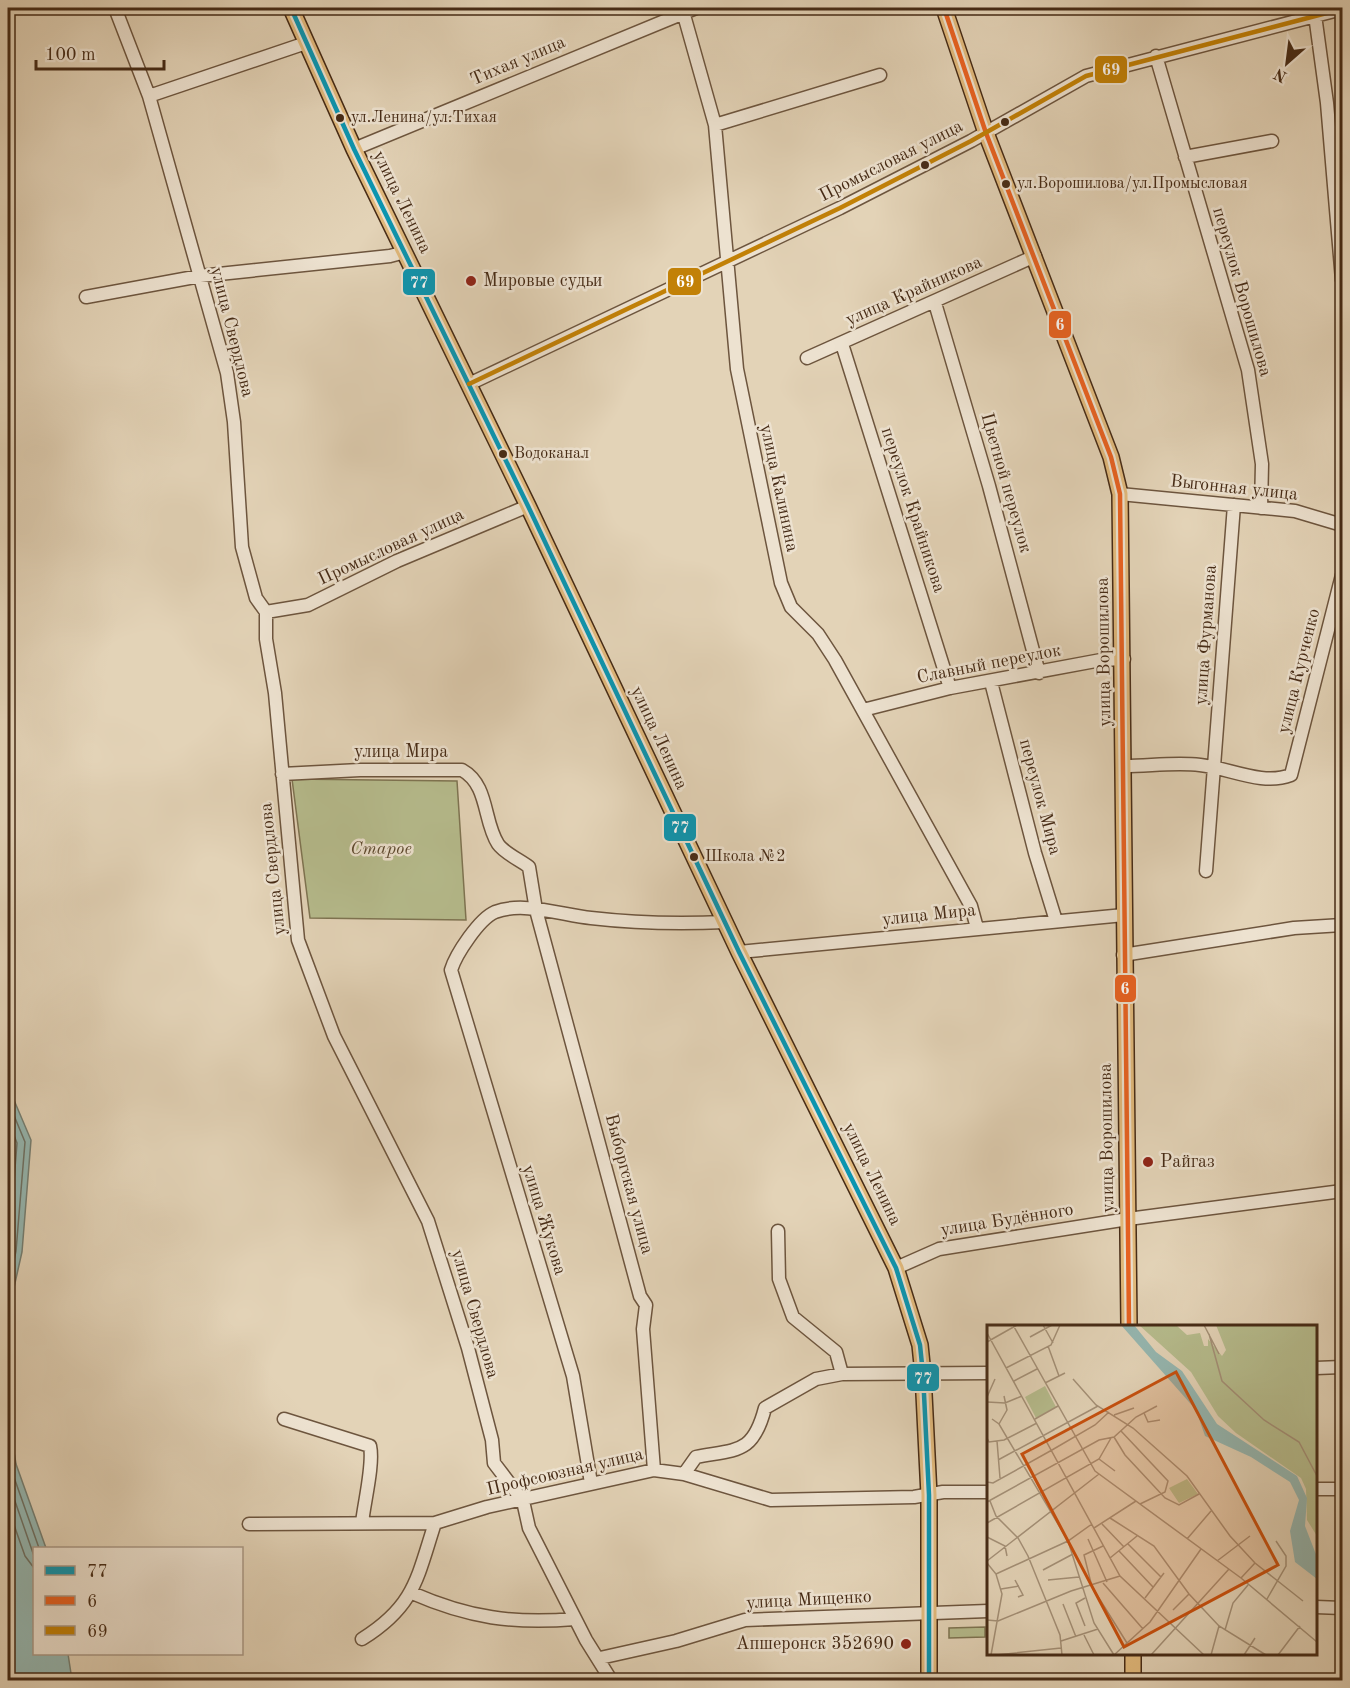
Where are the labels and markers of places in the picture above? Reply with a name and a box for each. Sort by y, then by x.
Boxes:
place label: ул.Ленина/ул.Тихая [351,110,497,126]
marker: ул.Ленина/ул.Тихая [334,112,346,124]
unlabelled marker [999,116,1011,128]
unlabelled marker [919,159,931,171]
place label: ул.Ворошилова/ул.Промысловая [1017,176,1248,192]
marker: ул.Ворошилова/ул.Промысловая [1000,178,1012,190]
place label: Мировые судьи [483,272,602,290]
marker: Мировые судьи [464,274,478,288]
place label: Водоканал [514,446,589,462]
marker: Водоканал [497,448,509,460]
place label: Школа №2 [705,849,785,865]
marker: Школа №2 [688,851,700,863]
place label: Райгаз [1160,1153,1215,1171]
marker: Райгаз [1141,1155,1155,1169]
place label: Апшеронск 352690 [736,1635,894,1653]
marker: Апшеронск 352690 [899,1637,913,1651]

